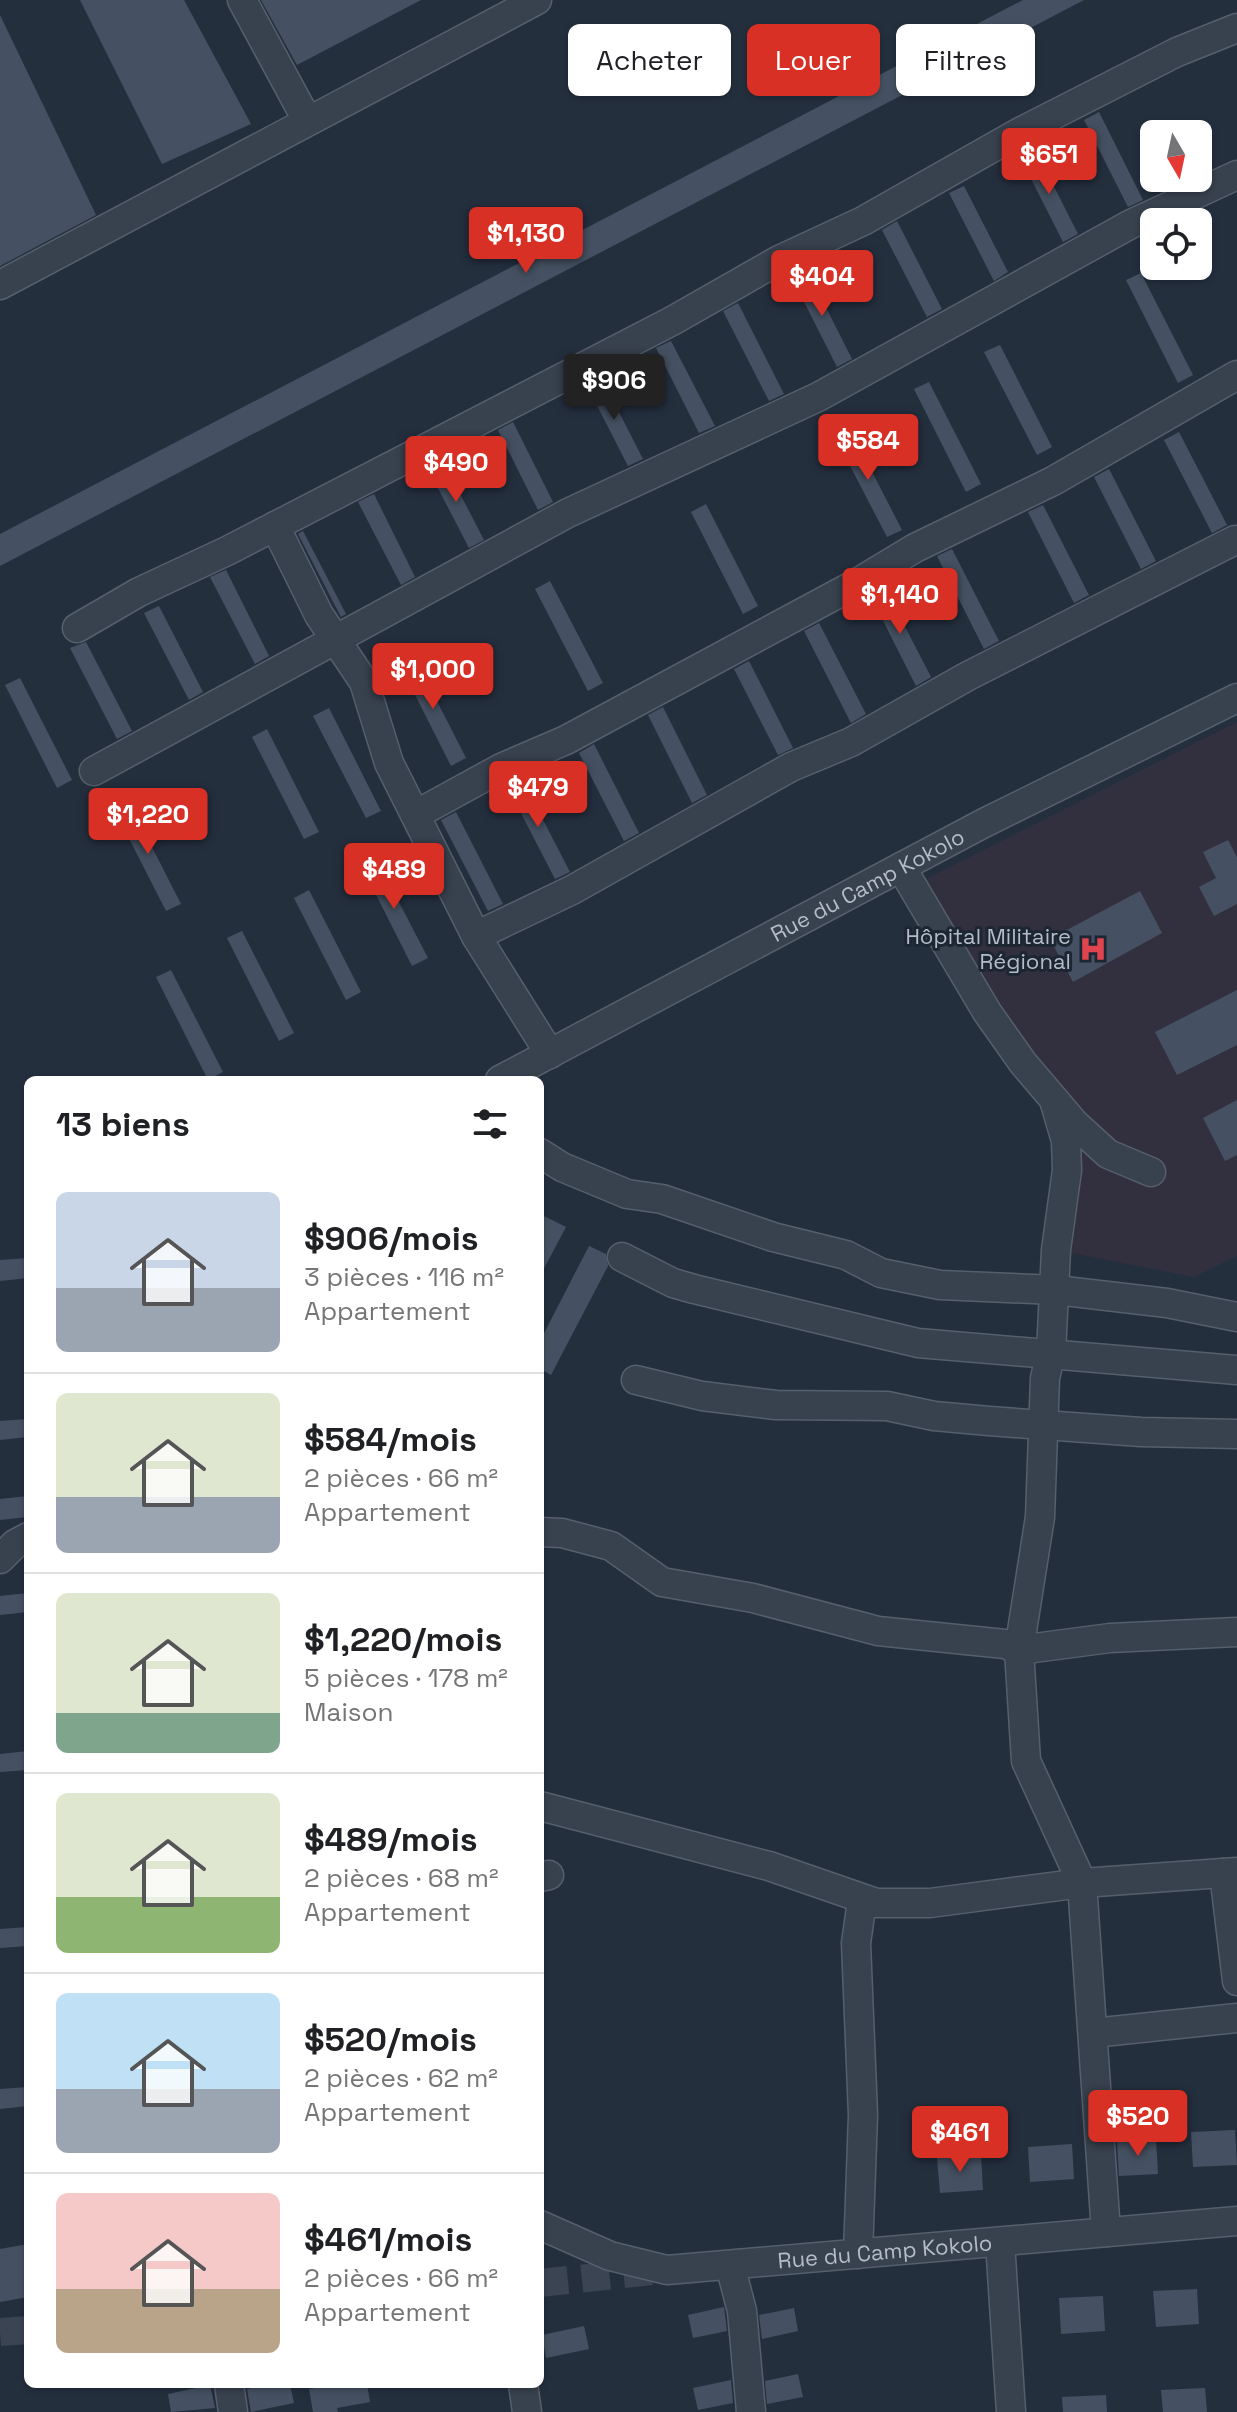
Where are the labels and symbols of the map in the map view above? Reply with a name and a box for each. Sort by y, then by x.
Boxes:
north arrow [1140,120,1212,192]
pin: $651 [1002,128,1096,196]
pin: $1,130 [461,207,591,275]
pin: $404 [775,250,869,318]
pin: $906 [567,354,661,422]
pin: $584 [821,414,915,482]
pin: $490 [409,436,503,504]
pin: $1,140 [835,568,965,636]
pin: $1,000 [368,643,498,711]
pin: $479 [491,761,585,829]
pin: $1,220 [83,788,213,856]
street label: Rue du Camp Kokolo [766,822,969,948]
pin: $489 [347,843,441,911]
place label: Hôpital Militaire Régional [905,922,1071,975]
hospital icon: Hôpital Militaire Régional [1078,934,1108,964]
pin: $520 [1091,2090,1185,2158]
pin: $461 [913,2106,1007,2174]
street label: Rue du Camp Kokolo [776,2228,993,2274]

